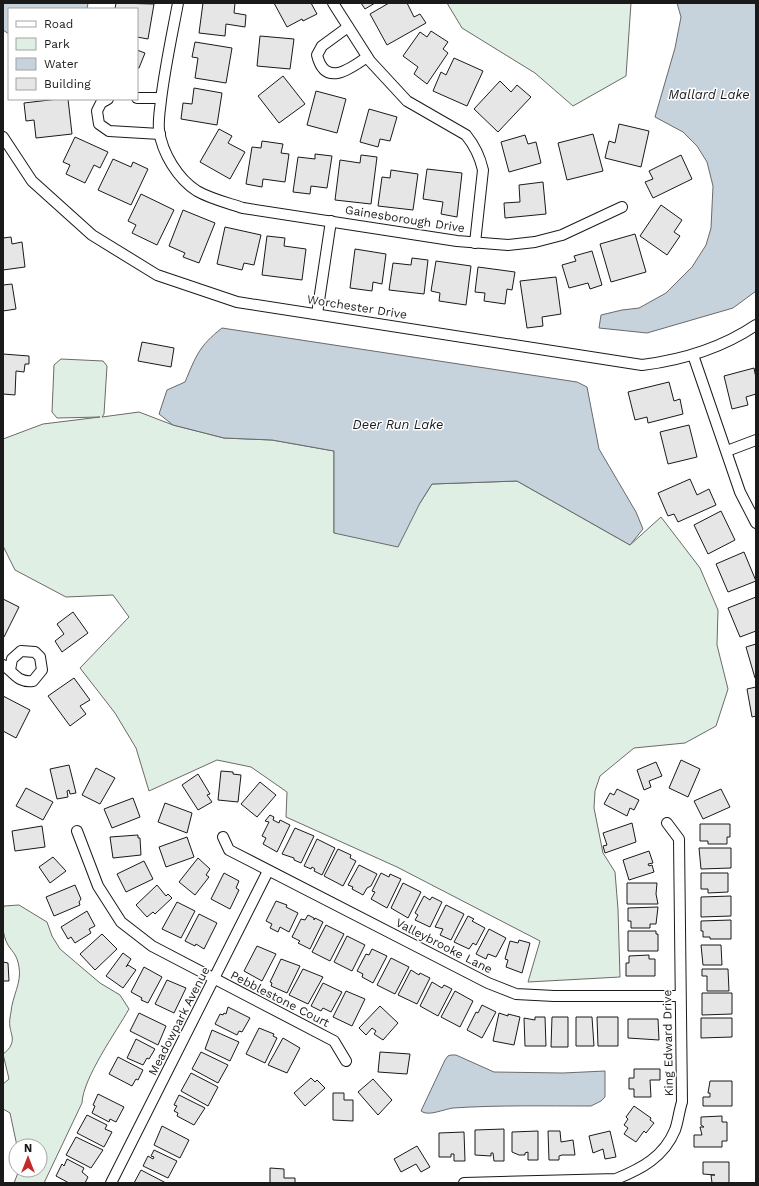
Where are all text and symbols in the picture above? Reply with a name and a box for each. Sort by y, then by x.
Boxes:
legend [8,8,138,100]
text: Road [44,17,73,31]
text: Park [44,37,70,51]
text: Water [44,57,79,71]
text: Building [44,77,91,91]
water label: Mallard Lake [668,87,750,102]
street label: Gainesborough Drive [344,203,466,235]
street label: Worchester Drive [306,292,408,322]
water label: Deer Run Lake [353,417,443,432]
street label: Valleybrooke Lane [393,916,495,976]
street label: Meadowpark Avenue [145,964,213,1078]
street label: Pebblestone Court [228,968,332,1030]
street label: King Edward Drive [660,989,676,1097]
north arrow [8,1138,48,1178]
text: N [24,1142,32,1155]

